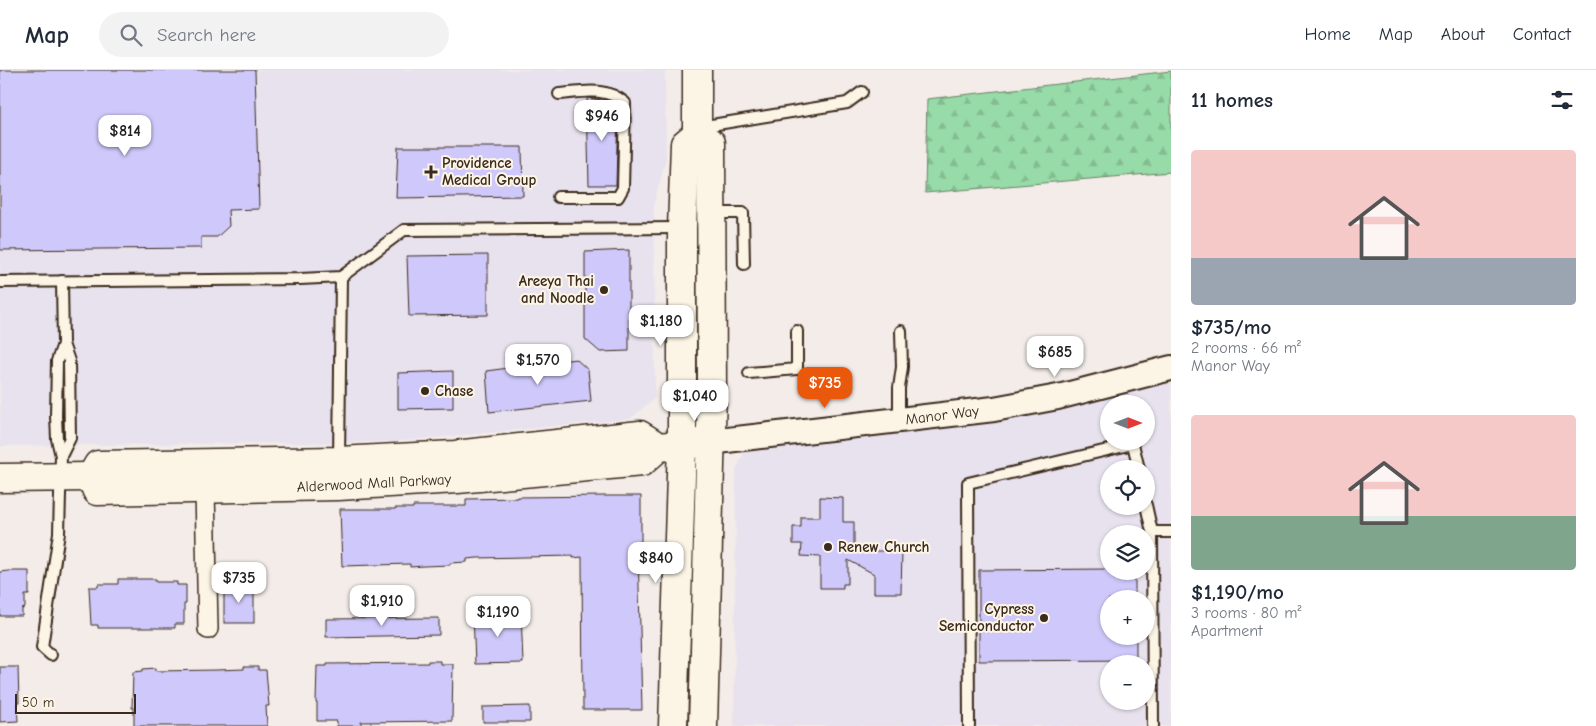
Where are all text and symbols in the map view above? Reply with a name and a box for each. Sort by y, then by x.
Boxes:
search box [99,12,449,57]
text: Map [25,21,69,49]
icon: search [117,21,145,49]
text: Search here [157,24,256,46]
text: Home [1304,24,1351,45]
text: Map [1379,24,1413,45]
text: About [1441,24,1485,45]
text: Contact [1513,24,1571,45]
icon: filters [1548,86,1576,114]
text: 11 homes [1191,88,1273,112]
pin: $946 [572,100,632,142]
text: $946 [585,107,619,125]
pin: $814 [95,114,155,157]
text: $814 [109,122,141,140]
place label: Providence Medical Group [442,154,536,189]
marker: Providence Medical Group [424,165,438,179]
icon: home [1339,183,1429,273]
place label: Areeya Thai and Noodle [519,272,594,307]
marker: Areeya Thai and Noodle [598,284,610,296]
pin: $1,180 [620,304,702,347]
text: $1,180 [640,312,682,330]
text: $735/mo [1191,315,1271,339]
pin: $685 [1025,336,1085,378]
text: 2 rooms · 66 m² [1191,339,1301,357]
text: $685 [1038,343,1072,361]
pin: $1,570 [497,344,579,386]
text: $1,570 [516,351,560,369]
text: Manor Way [1191,357,1270,375]
pin: $735 [795,366,855,409]
text: $735 [808,374,842,392]
pin: $1,040 [654,380,736,422]
place label: Chase [435,382,473,400]
marker: Chase [419,385,431,397]
text: $1,040 [673,387,717,405]
north arrow [1100,395,1155,450]
map controls [1100,395,1155,710]
street label: Manor Way [904,402,980,428]
icon: home [1339,448,1429,538]
button: locate [1100,460,1155,515]
street label: Alderwood Mall Parkway [296,470,452,496]
button: layers [1100,525,1155,580]
place label: Renew Church [838,538,930,556]
marker: Renew Church [822,541,834,553]
pin: $840 [626,542,686,584]
text: $840 [639,549,673,567]
pin: $735 [209,562,269,604]
text: $735 [222,569,256,587]
text: $1,190/mo [1191,580,1284,604]
pin: $1,910 [341,584,423,627]
button: + [1100,590,1155,645]
text: $1,910 [361,592,403,610]
pin: $1,190 [457,596,539,638]
place label: Cypress Semiconductor [939,600,1034,635]
text: $1,190 [477,603,519,621]
text: 3 rooms · 80 m² [1191,604,1301,622]
marker: Cypress Semiconductor [1038,612,1050,624]
text: Apartment [1191,622,1263,640]
button: − [1100,655,1155,710]
scale bar [15,691,136,714]
text: 50 m [22,694,54,711]

